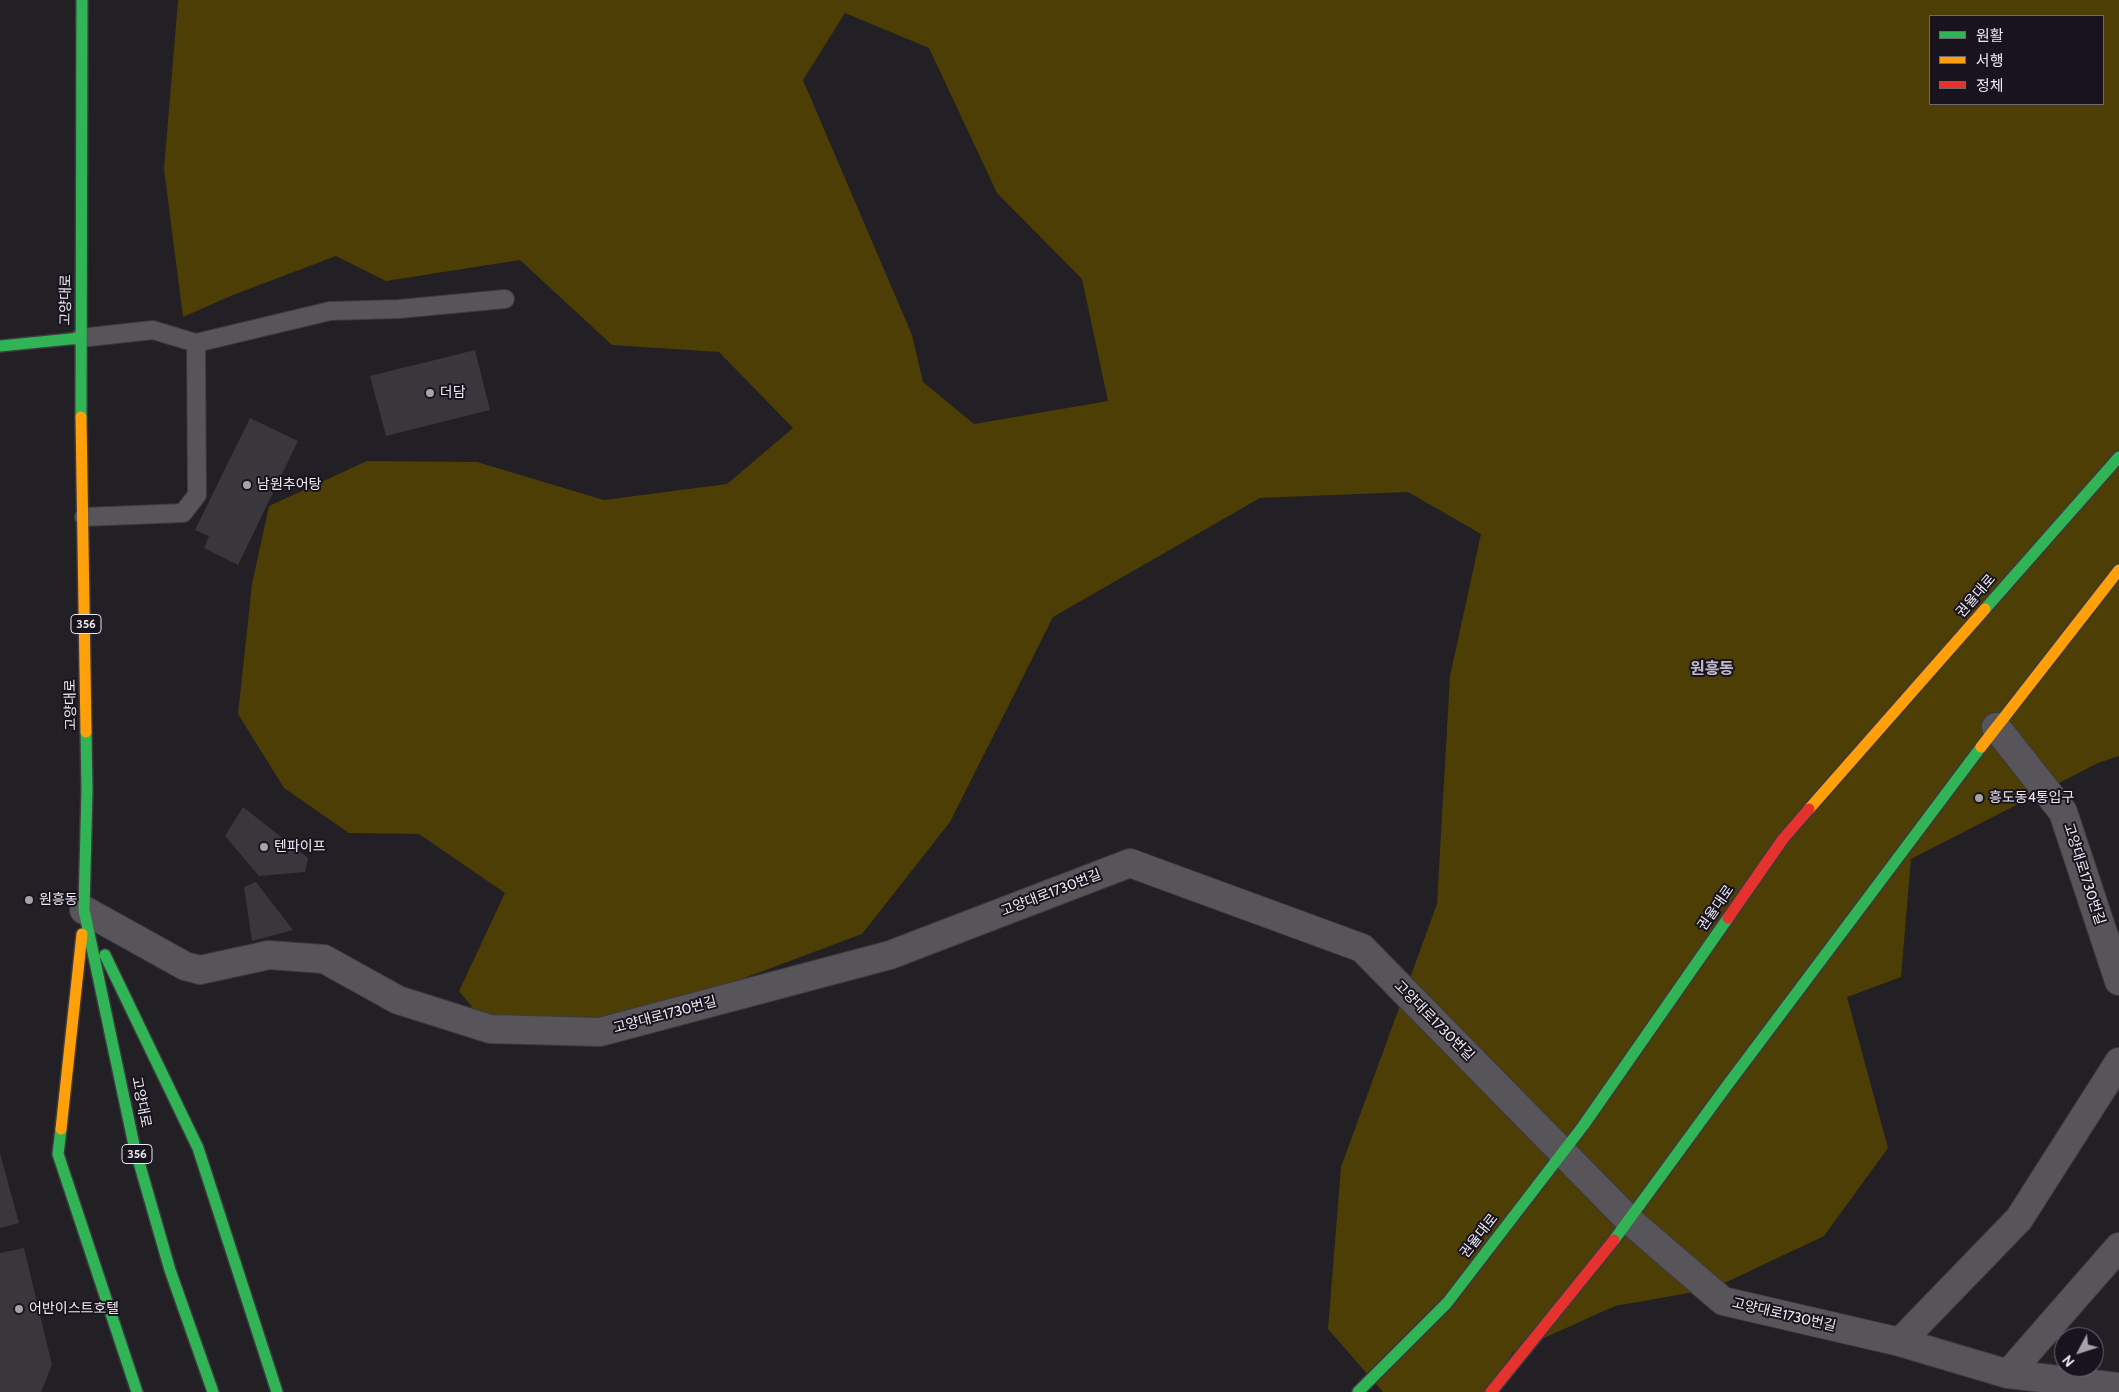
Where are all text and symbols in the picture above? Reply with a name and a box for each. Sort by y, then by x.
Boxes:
legend [1929,15,2104,105]
text: 원활 [1976,27,2004,45]
text: 서행 [1976,52,2004,70]
text: 정체 [1976,77,2004,95]
street label: 고양대로 [57,274,75,326]
place label: 더담 [440,385,466,401]
marker: 더담 [424,387,436,399]
place label: 남원추어탕 [257,477,321,493]
marker: 남원추어탕 [241,479,253,491]
street label: 권율대로 [1953,571,1999,621]
road number: 356 [71,614,101,634]
district label: 원흥동 [1690,659,1734,679]
street label: 고양대로 [62,679,80,731]
place label: 흥도동4통입구 [1989,790,2074,806]
marker: 흥도동4통입구 [1973,792,1985,804]
street label: 고양대로1730번길 [2060,821,2108,927]
place label: 텐파이프 [274,839,326,855]
marker: 텐파이프 [258,841,270,853]
street label: 고양대로1730번길 [998,866,1104,920]
street label: 권율대로 [1694,882,1738,934]
place label: 원흥동 [39,892,78,908]
marker: 원흥동 [23,894,35,906]
street label: 고양대로1730번길 [1391,978,1477,1064]
street label: 고양대로1730번길 [612,993,718,1037]
street label: 고양대로 [128,1075,154,1129]
road number: 356 [122,1144,152,1164]
street label: 권율대로 [1457,1211,1501,1261]
street label: 고양대로1730번길 [1730,1295,1838,1335]
place label: 어반이스트호텔 [29,1301,119,1317]
marker: 어반이스트호텔 [13,1303,25,1315]
north arrow [2054,1327,2104,1377]
text: N [2058,1351,2078,1371]

